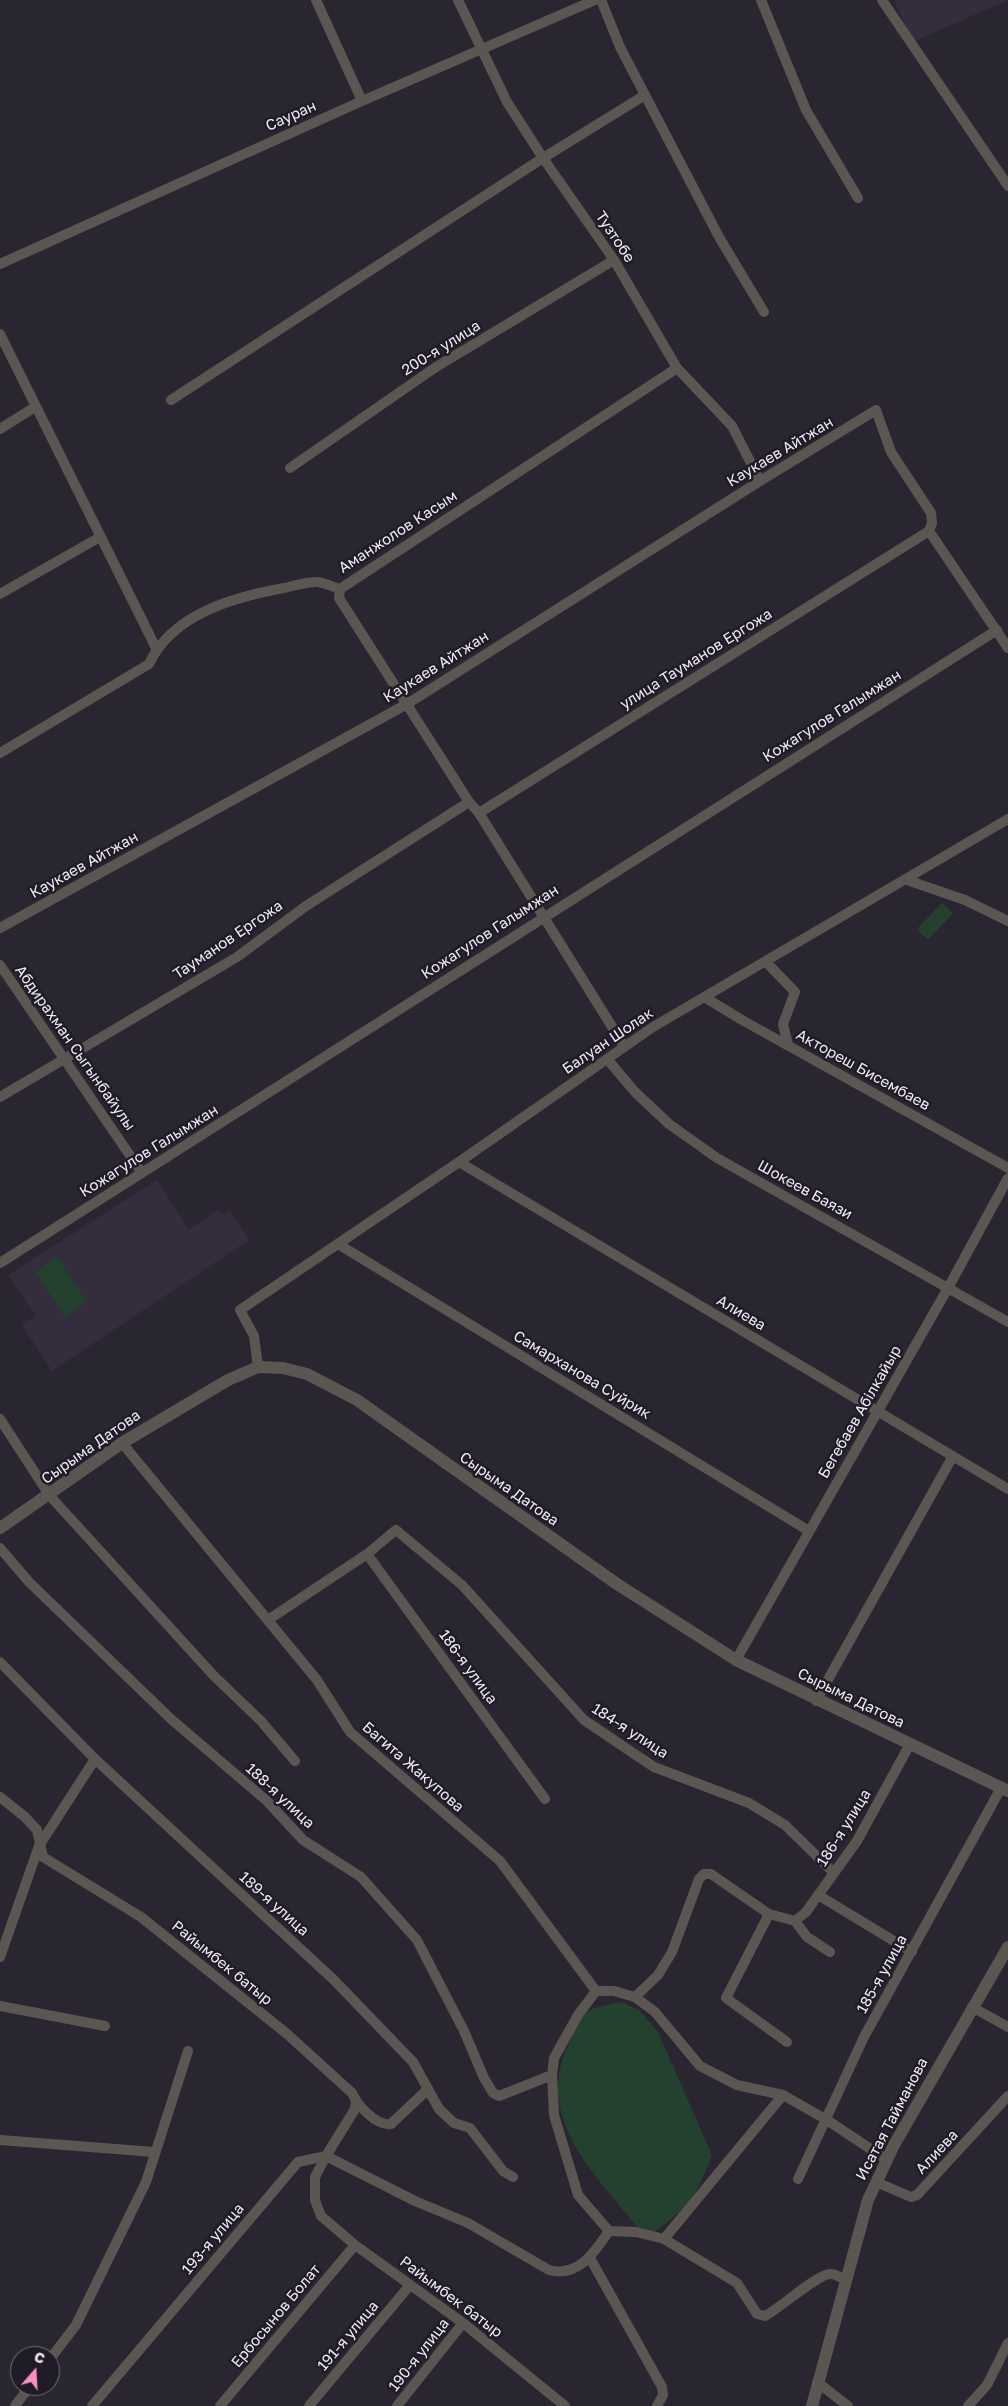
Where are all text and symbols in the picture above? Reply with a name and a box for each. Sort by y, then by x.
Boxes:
street label: Сауран [263,97,319,135]
street label: Тузтобе [591,208,639,266]
street label: 200-я улица [398,317,484,379]
street label: Каукаев Айтжан [724,413,836,491]
street label: Аманжолов Касым [335,487,461,577]
street label: улица Тауманов Ергожа [617,605,775,713]
street label: Каукаев Айтжан [380,627,492,707]
street label: Кожагулов Галымжан [759,666,905,766]
street label: Каукаев Айтжан [27,828,141,902]
street label: Кожагулов Галымжан [418,881,562,983]
street label: Тауманов Ергожа [170,897,286,983]
street label: Абдирахман Сыгынбайулы [11,962,139,1134]
street label: Балуан Шолак [559,1004,657,1078]
street label: Актореш Бисембаев [793,1026,933,1114]
street label: Кожагулов Галымжан [76,1101,222,1201]
street label: Шокеев Баязи [754,1157,856,1223]
street label: Алиева [713,1291,769,1335]
street label: Самарханова Суйрик [510,1327,654,1423]
street label: Бегебаев Абілкайыр [815,1342,905,1482]
street label: Сырыма Датова [38,1406,144,1488]
street label: Сырыма Датова [456,1448,562,1530]
street label: 186-я улица [435,1626,501,1708]
street label: Сырыма Датова [795,1664,907,1732]
street label: 184-я улица [588,1700,672,1762]
street label: Багита Жакупова [359,1718,467,1816]
street label: 188-я улица [242,1760,318,1832]
street label: 186-я улица [813,1786,875,1870]
street label: 189-я улица [235,1868,313,1940]
street label: Райымбек батыр [168,1917,276,2009]
street label: 185-я улица [853,1932,911,2016]
street label: Исатая Тайманова [852,2055,932,2183]
street label: Алиева [912,2126,962,2178]
street label: 193-я улица [178,2200,248,2278]
street label: Райымбек батыр [396,2253,506,2341]
street label: Ербосынов Болат [228,2261,324,2371]
street label: 191-я улица [314,2297,382,2375]
street label: 190-я улица [385,2315,453,2395]
north arrow [10,2346,60,2396]
text: С [32,2348,47,2367]

